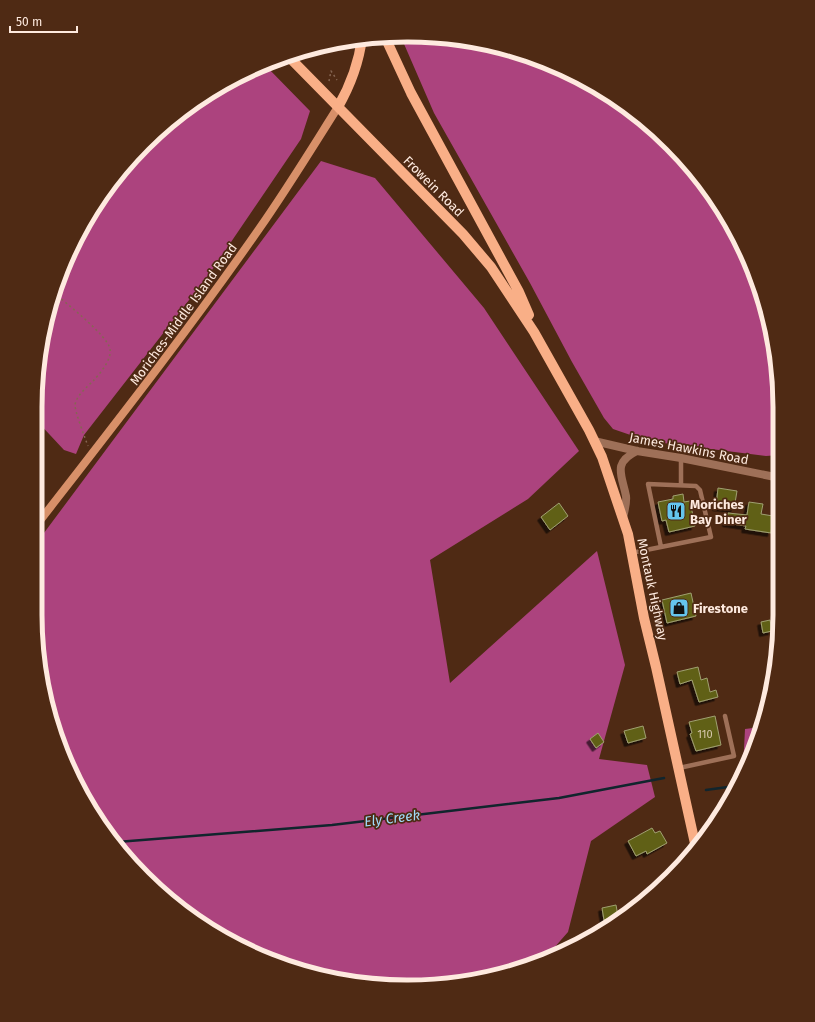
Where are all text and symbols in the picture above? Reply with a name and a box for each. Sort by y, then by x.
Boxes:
scale bar [10,8,77,34]
text: 50 m [16,15,42,29]
street label: Frowein Road [400,153,467,220]
street label: Moriches-Middle Island Road [127,240,240,388]
street label: James Hawkins Road [628,430,750,467]
place label: Moriches Bay Diner [690,497,748,527]
restaurant icon: Moriches Bay Diner [665,500,687,522]
street label: Montauk Highway [634,537,671,642]
shop icon: Firestone [668,597,690,619]
place label: Firestone [693,601,748,616]
house number: 110 [697,728,713,741]
water label: Ely Creek [363,807,421,830]

